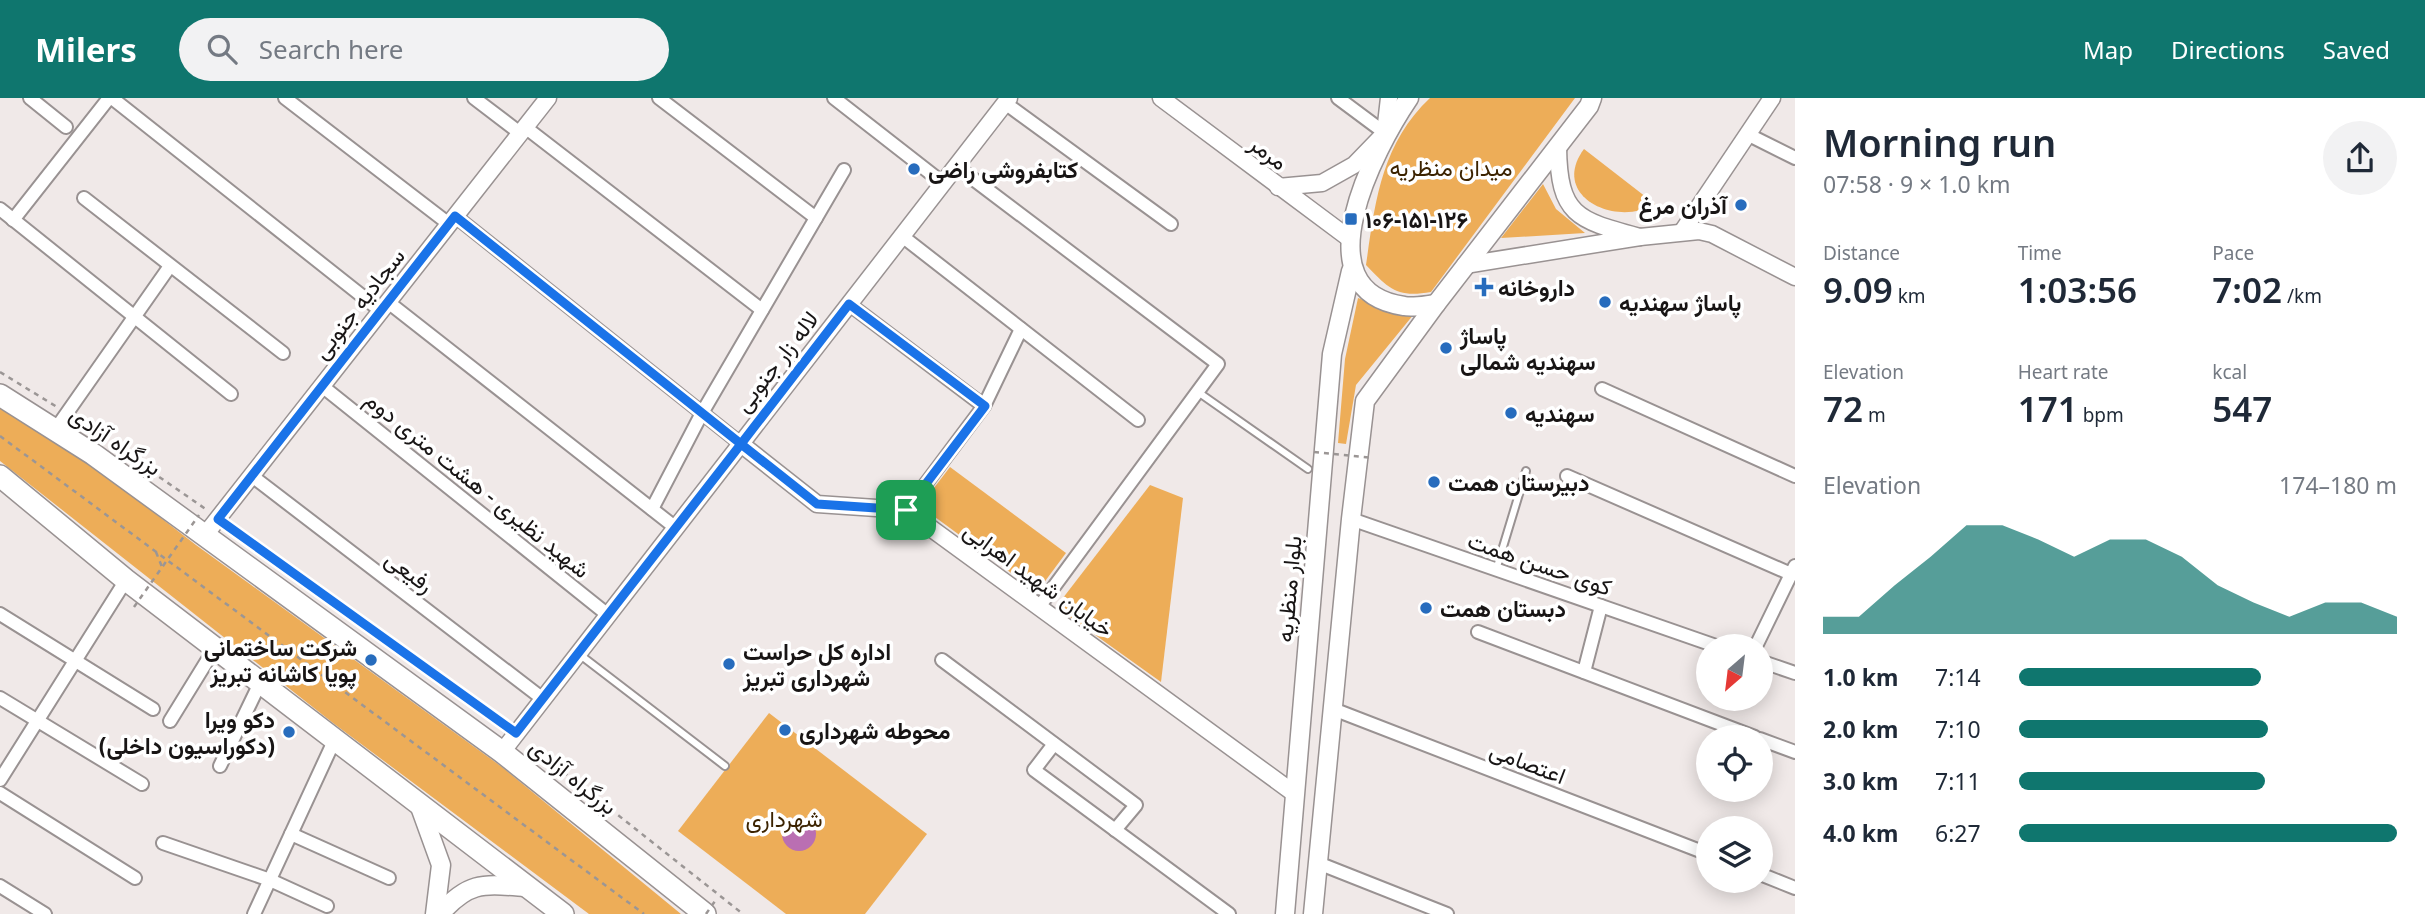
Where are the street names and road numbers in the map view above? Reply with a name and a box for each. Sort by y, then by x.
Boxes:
street label: مرمر [1242,126,1295,177]
street label: سجادیه جنوبی [304,241,412,365]
street label: لاله زار جنوبی [726,304,826,418]
street label: شهید نظیری - هشت متری دوم [359,383,597,585]
street label: بزرگراه آزادی [64,397,168,483]
street label: خیابان شهید اهرابی [958,514,1120,644]
street label: کوی حسن همت [1464,523,1616,603]
street label: بلوار منظریه [1267,534,1309,644]
street label: رفیعی [379,542,441,600]
street label: بزرگراه آزادی [523,731,625,821]
street label: اعتصامی [1485,733,1571,791]

